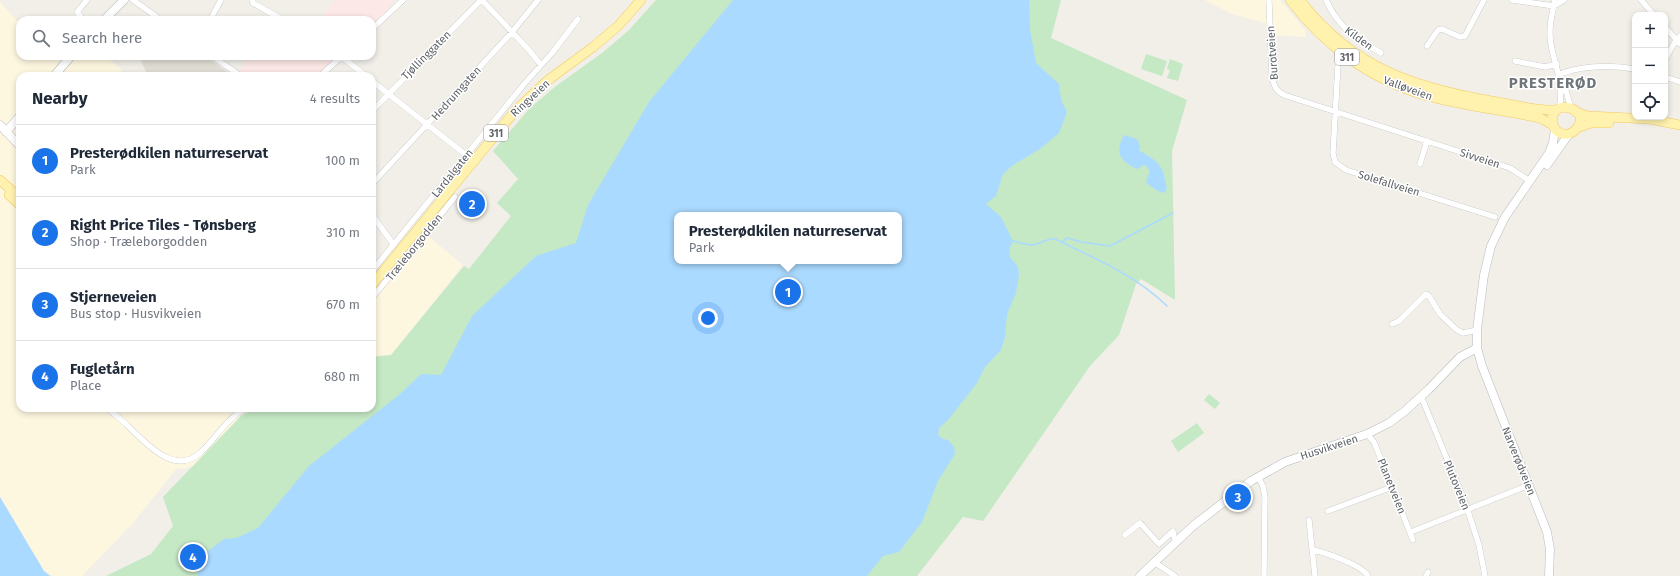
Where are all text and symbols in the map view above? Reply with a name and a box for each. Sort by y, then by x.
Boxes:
map controls [1632,12,1668,120]
button: + [1632,12,1668,48]
search box [16,16,376,60]
street label: Kilden [1342,24,1375,53]
street label: Burotveien [1264,25,1281,80]
icon: search [30,27,52,49]
street label: Tjøllinggaten [399,28,454,83]
text: Search here [62,29,142,47]
button: − [1632,48,1668,84]
road number: 311 [1335,49,1359,65]
street label: Hedrumgaten [429,64,484,123]
street label: Valløveien [1382,74,1434,103]
district label: PRESTERØD [1509,74,1597,92]
street label: Ringveien [508,77,553,120]
button: locate [1632,84,1668,120]
text: Nearby [32,88,87,109]
text: 4 results [310,91,360,106]
road number: 311 [484,125,508,141]
text: Presterødkilen naturreservat [70,144,268,162]
street label: Lardalgaten [429,146,476,200]
street label: Sivveien [1458,146,1502,171]
text: 1 [42,153,48,168]
text: 100 m [325,153,360,168]
text: Park [70,162,96,177]
street label: Solefallveien [1356,168,1421,199]
pin: 2 [459,189,485,219]
street label: Træleborgodden [383,211,445,283]
popup [674,212,902,264]
text: Right Price Tiles - Tønsberg [70,216,256,234]
text: Presterødkilen naturreservat [689,222,887,240]
text: 2 [42,225,48,240]
text: 310 m [326,225,360,240]
text: Shop · Træleborgodden [70,234,207,249]
text: Park [689,240,714,255]
pin: 1 [775,277,801,307]
text: Stjerneveien [70,288,157,306]
text: 3 [42,297,48,312]
text: 670 m [326,297,360,312]
text: Bus stop · Husvikveien [70,306,202,321]
your location [698,308,718,328]
text: Fugletårn [70,360,135,378]
text: 4 [41,369,49,384]
text: 680 m [324,369,360,384]
text: Place [70,378,101,393]
street label: Narverødveien [1499,425,1538,497]
street label: Husvikveien [1299,432,1360,463]
street label: Planetveien [1375,457,1409,516]
street label: Plutoveien [1441,458,1472,512]
pin: 3 [1225,482,1251,512]
pin: 4 [180,542,206,572]

